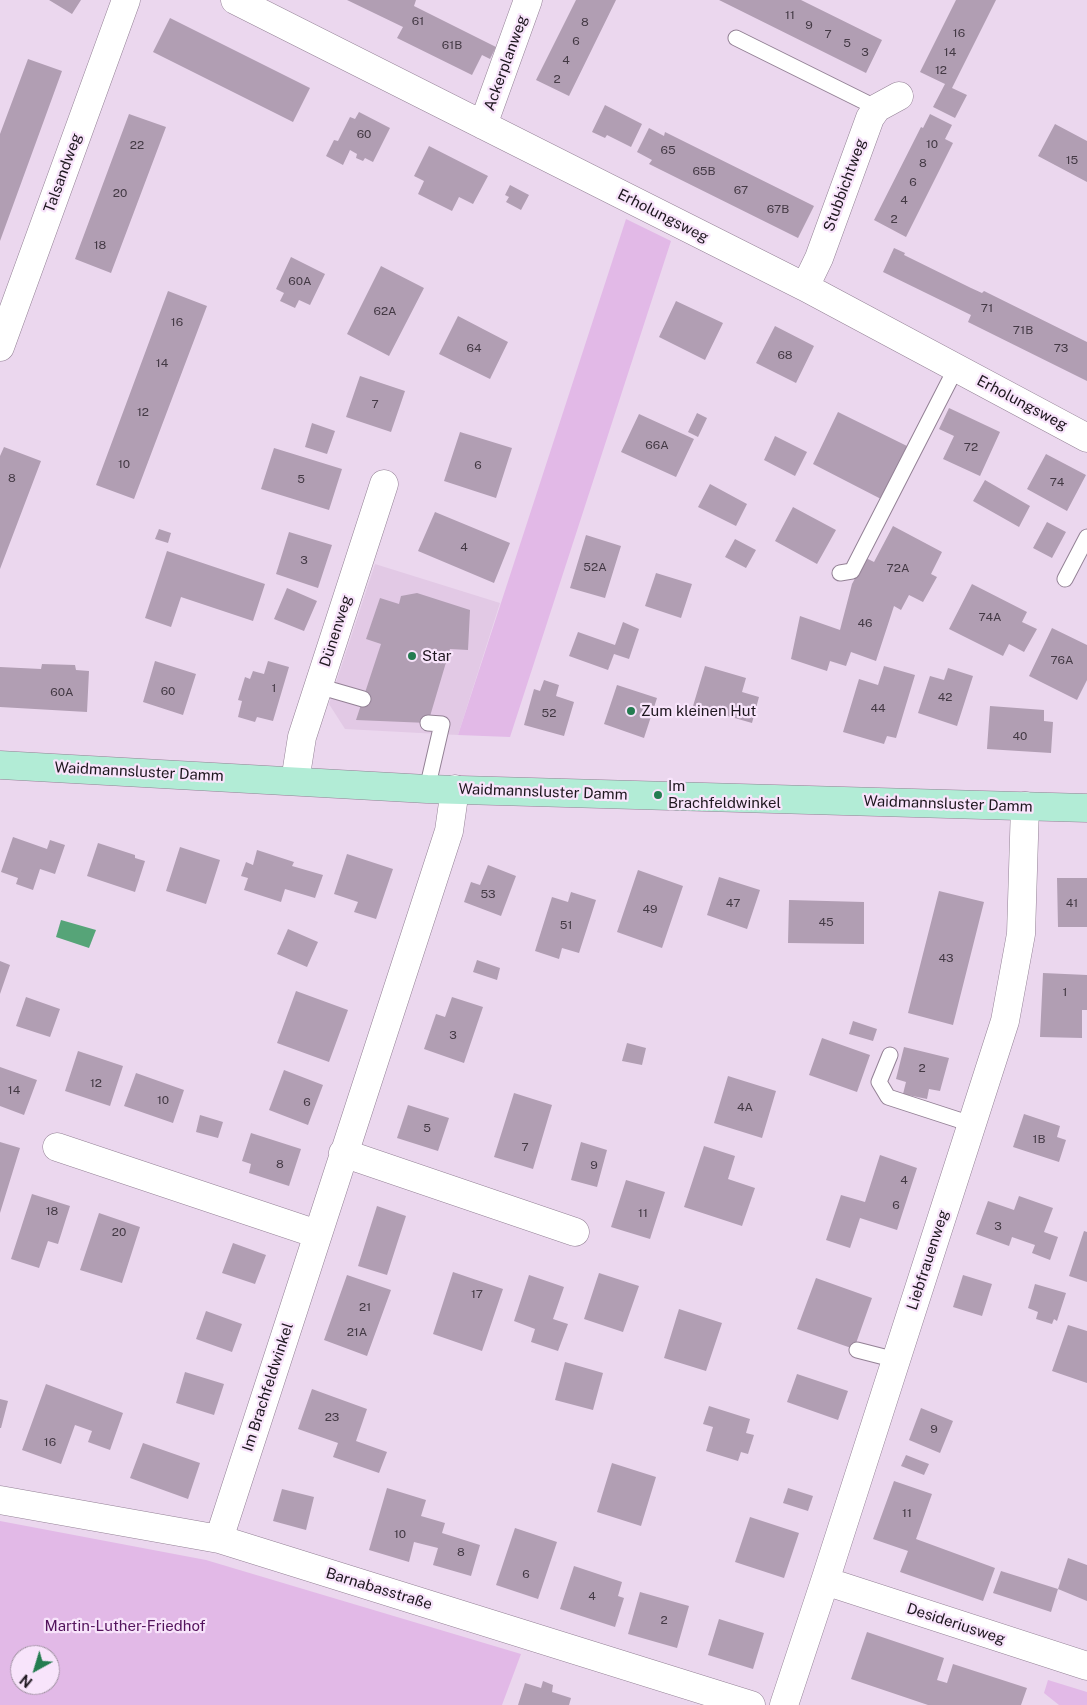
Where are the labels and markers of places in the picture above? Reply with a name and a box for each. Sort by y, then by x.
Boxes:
place label: Star [422,647,452,665]
marker: Star [406,650,418,662]
place label: Zum kleinen Hut [641,702,756,720]
marker: Zum kleinen Hut [625,705,637,717]
place label: Im Brachfeldwinkel [668,777,781,812]
marker: Im Brachfeldwinkel [652,789,664,801]

